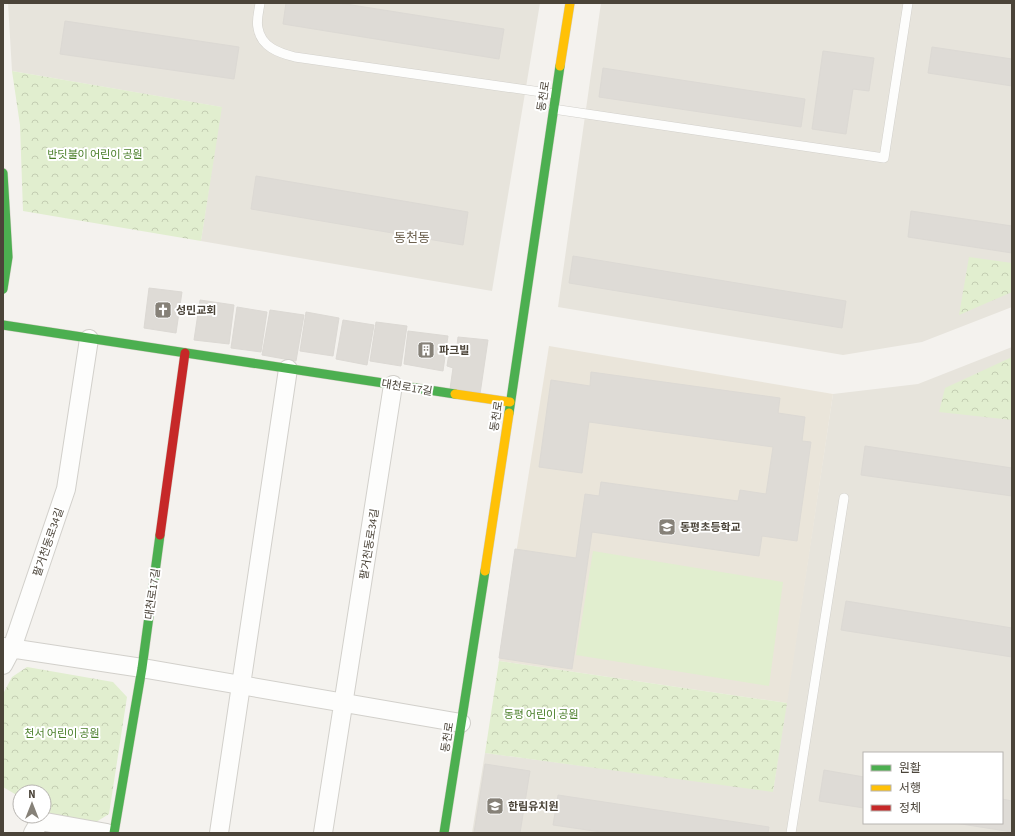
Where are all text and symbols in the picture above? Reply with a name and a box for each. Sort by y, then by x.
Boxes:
street label: 동천로 [534,80,553,112]
park label: 반딧불이 어린이 공원 [47,147,143,162]
district label: 동천동 [394,229,430,247]
church icon: 성민교회 [153,300,173,320]
place label: 성민교회 [176,303,216,318]
building icon: 파크빌 [416,340,436,360]
place label: 파크빌 [439,343,469,358]
street label: 대천로17길 [380,376,433,399]
street label: 동천로 [487,400,506,432]
street label: 팔거천동로34길 [30,506,67,578]
street label: 팔거천동로34길 [356,508,383,581]
school or university icon: 동평초등학교 [657,517,677,537]
place label: 동평초등학교 [680,520,741,535]
street label: 대천로17길 [141,568,164,621]
park label: 동평 어린이 공원 [503,707,579,722]
street label: 동천로 [438,721,457,753]
park label: 천서 어린이 공원 [24,726,100,741]
legend [863,752,1003,824]
text: 원활 [899,760,921,777]
text: 서행 [899,780,921,797]
north arrow [12,784,52,824]
text: N [28,787,36,802]
school or university icon: 한림유치원 [485,796,505,816]
place label: 한림유치원 [508,799,559,814]
text: 정체 [899,800,921,817]

